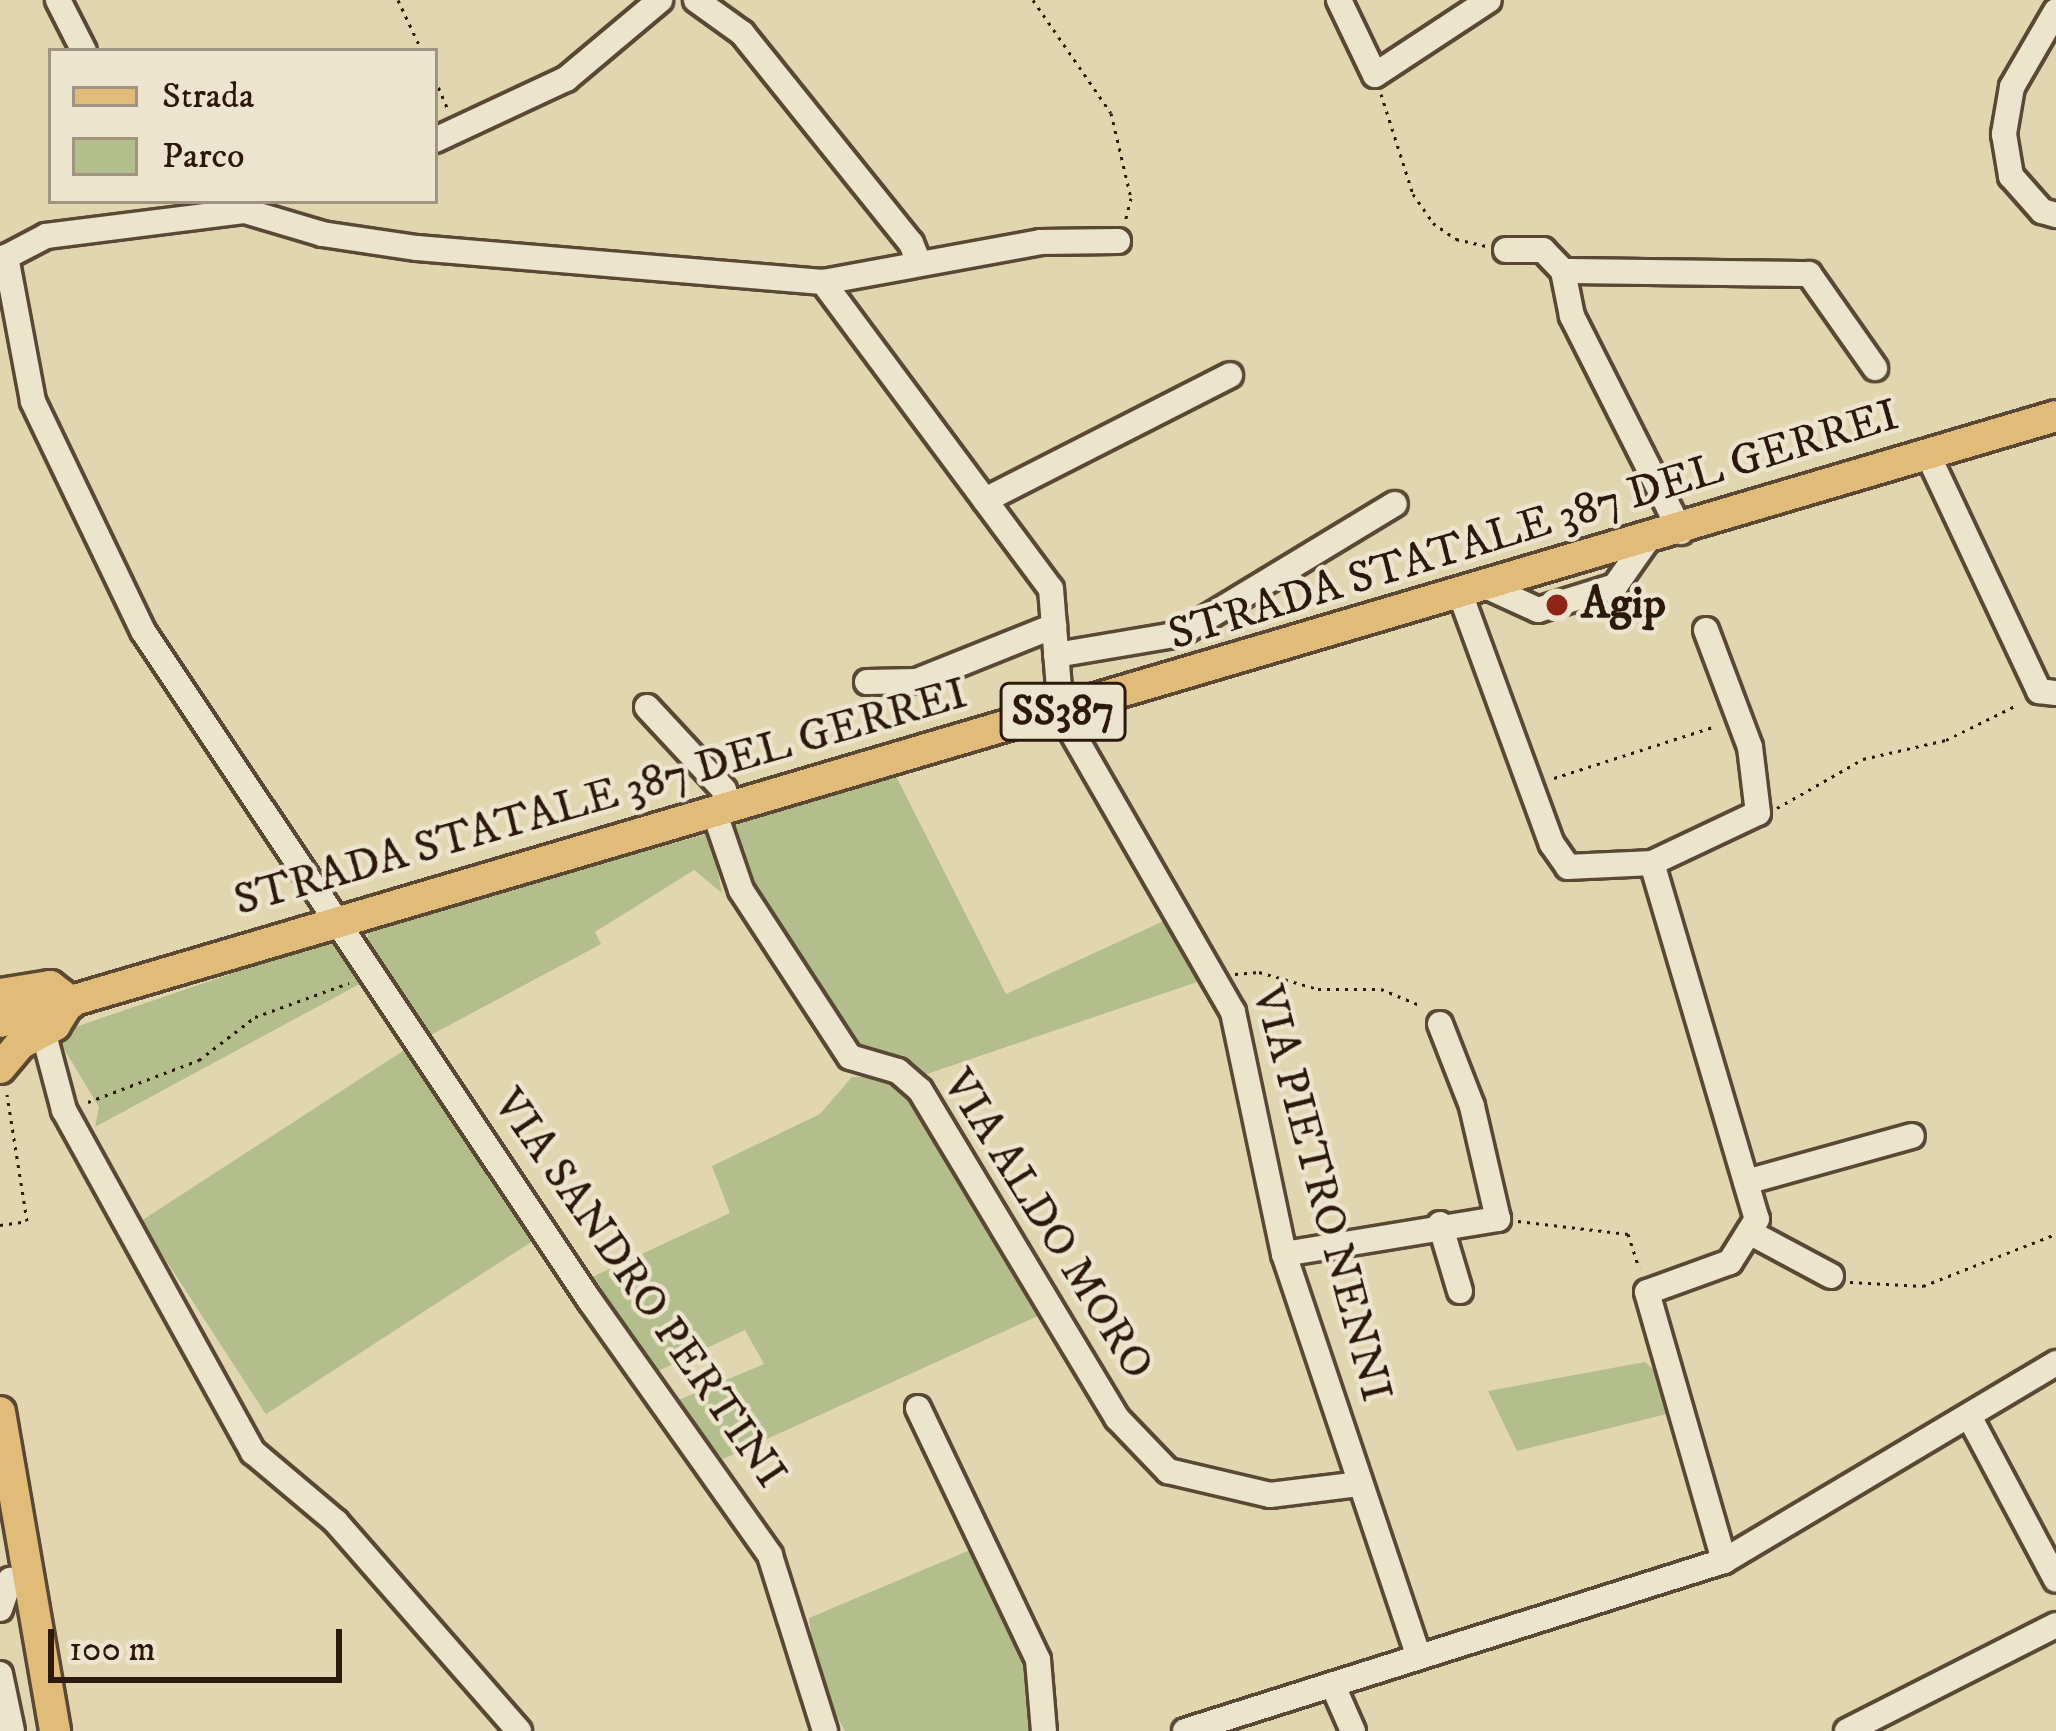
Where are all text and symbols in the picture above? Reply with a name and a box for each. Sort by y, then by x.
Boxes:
legend [48,48,438,204]
text: Strada [162,74,254,119]
text: Parco [162,134,244,179]
street label: STRADA STATALE 387 DEL GERREI [1163,389,1905,663]
place label: Agip [1581,578,1666,632]
marker: Agip [1544,592,1570,618]
street label: STRADA STATALE 387 DEL GERREI [228,667,974,929]
road number: SS387 [997,676,1129,748]
street label: VIA PIETRO NENNI [1239,980,1403,1408]
street label: VIA ALDO MORO [930,1060,1164,1390]
street label: VIA SANDRO PERTINI [481,1079,797,1499]
scale bar [54,1605,348,1679]
text: 100 m [69,1627,156,1672]

